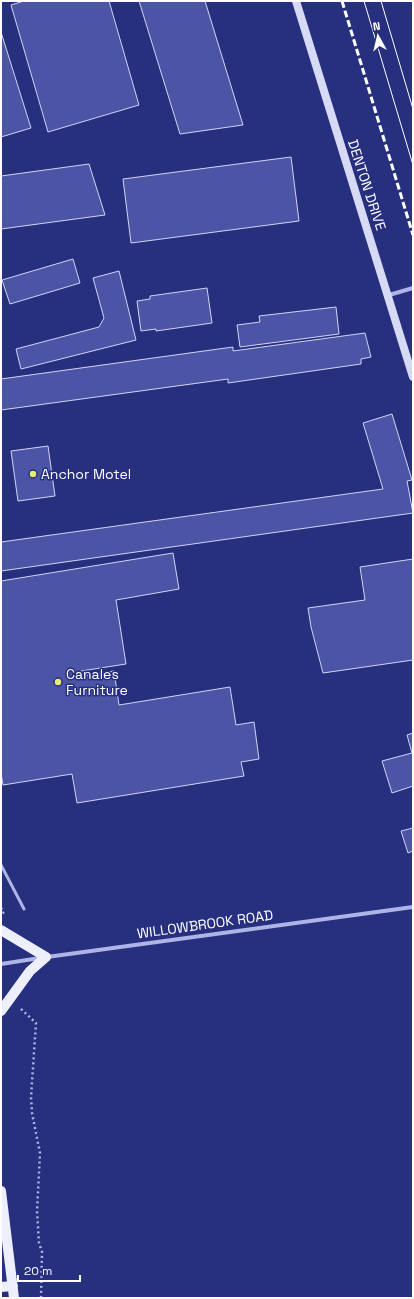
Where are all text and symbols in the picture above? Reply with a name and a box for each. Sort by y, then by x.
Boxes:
north arrow [358,16,398,56]
text: N [372,19,381,34]
street label: DENTON DRIVE [344,137,390,233]
place label: Anchor Motel [41,465,131,483]
marker: Anchor Motel [28,469,38,479]
place label: Canales Furniture [66,665,128,699]
marker: Canales Furniture [53,677,63,687]
street label: WILLOWBROOK ROAD [136,906,274,942]
scale bar [18,1257,80,1283]
text: 20 m [24,1263,52,1279]

